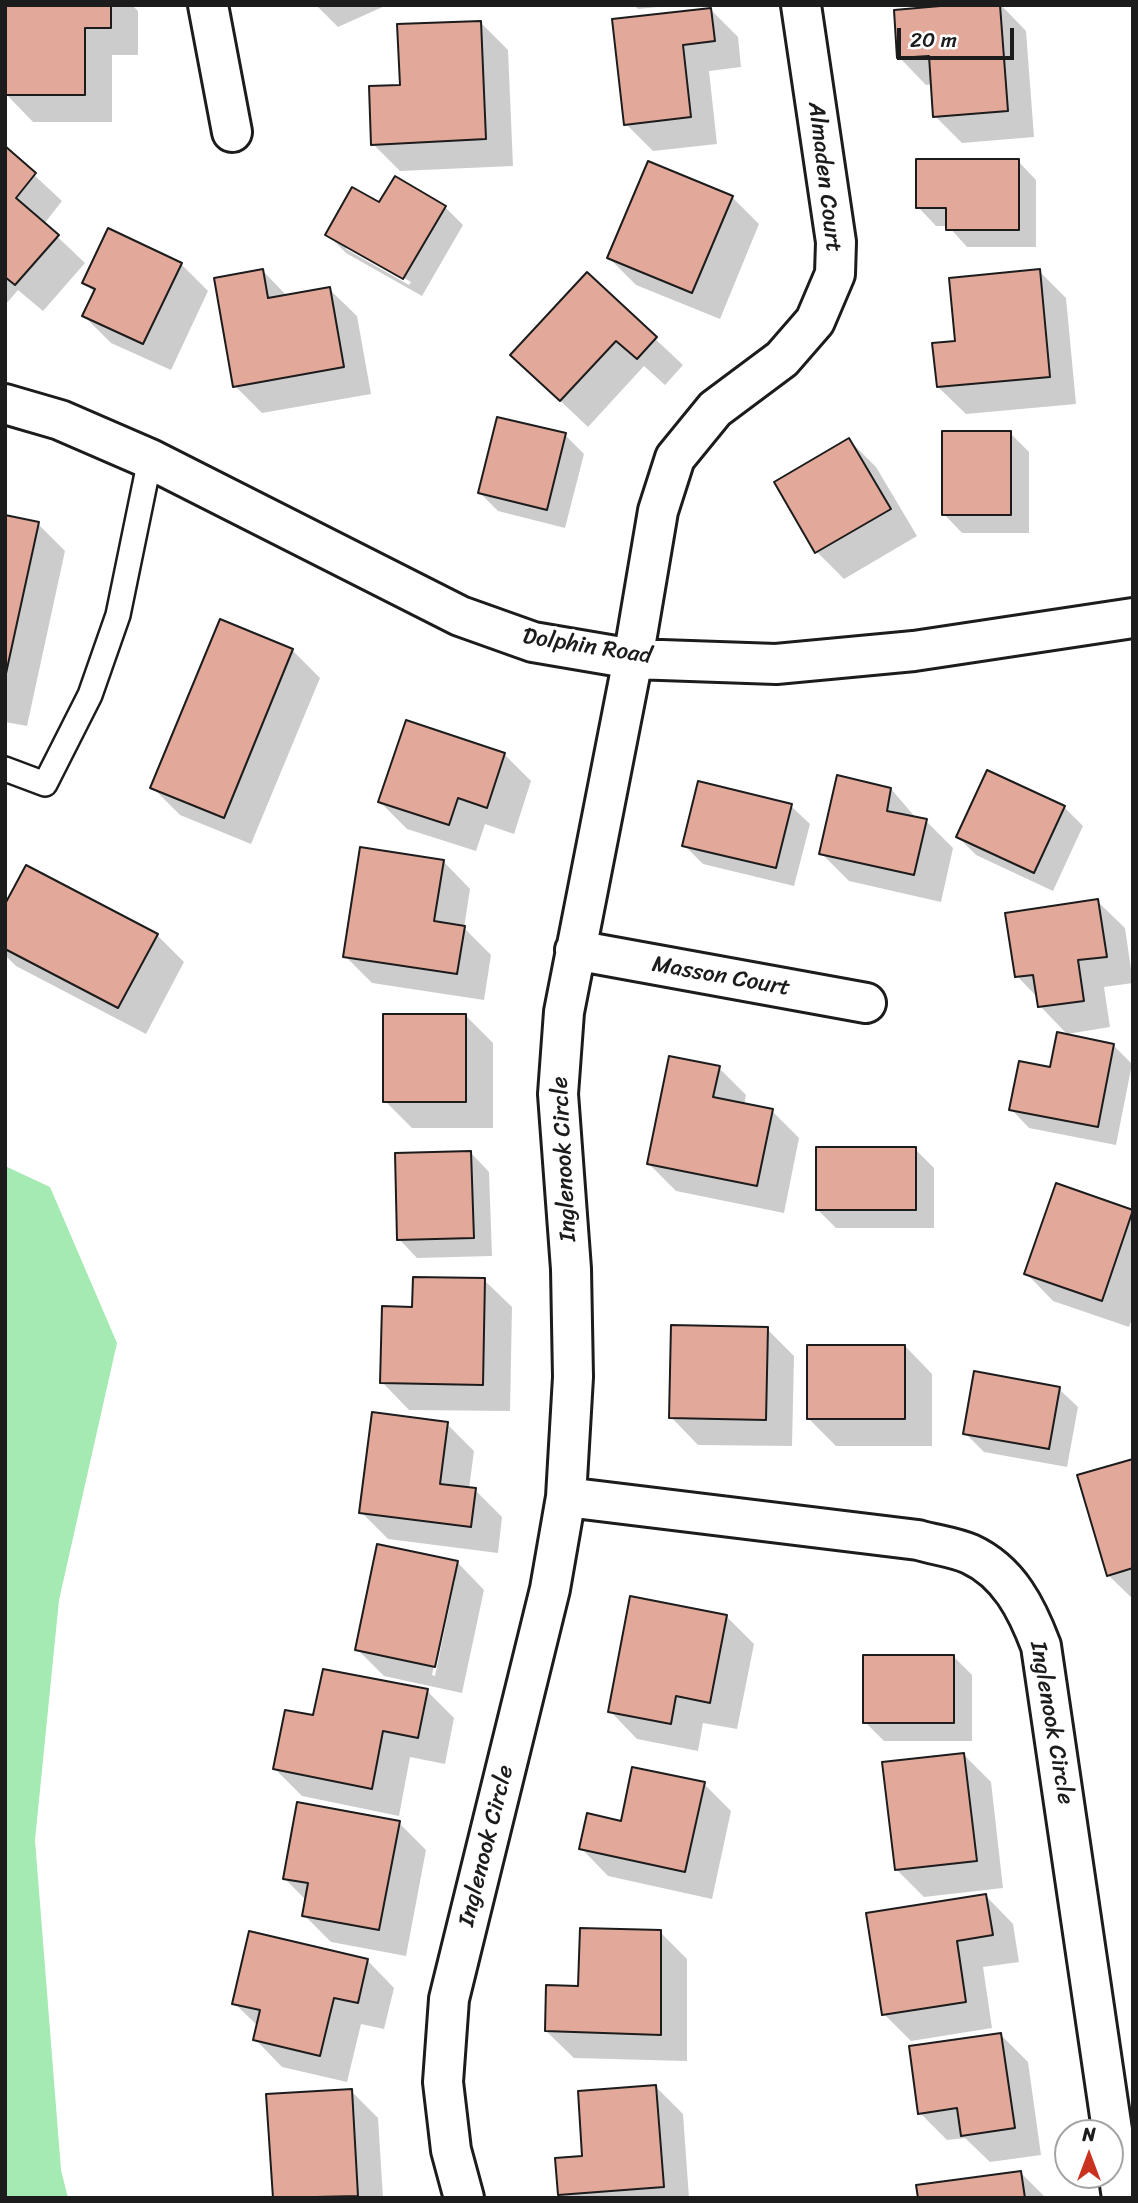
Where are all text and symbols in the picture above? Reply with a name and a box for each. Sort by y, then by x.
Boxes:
scale bar [900,14,1017,58]
text: 20 m [910,21,957,59]
street label: Almaden Court [801,100,847,254]
street label: Dolphin Road [521,623,653,671]
street label: Masson Court [650,951,792,1003]
street label: Inglenook Circle [547,1076,583,1242]
street label: Inglenook Circle [1023,1639,1079,1807]
street label: Inglenook Circle [454,1763,520,1929]
text: N [1082,2118,1096,2151]
north arrow [1054,2119,1124,2189]

